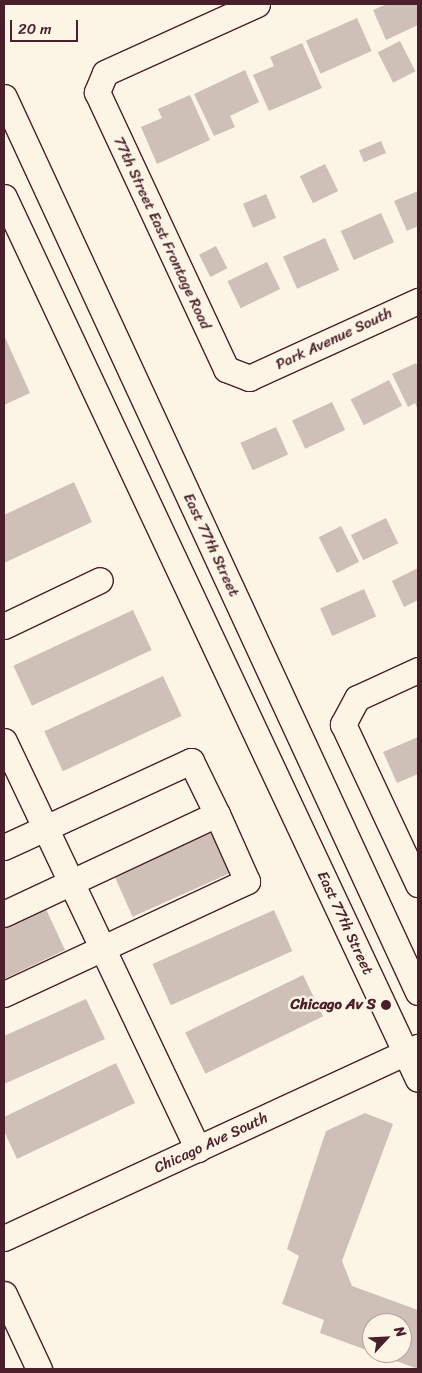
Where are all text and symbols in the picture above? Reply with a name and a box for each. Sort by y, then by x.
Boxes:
scale bar [12,10,80,42]
text: 20 m [18,16,52,42]
street label: 77th Street East Frontage Road [109,134,215,332]
street label: Park Avenue South [273,304,395,374]
street label: East 77th Street [179,490,243,600]
street label: East 77th Street [313,868,377,978]
place label: Chicago Av S [291,996,376,1014]
marker: Chicago Av S [380,999,392,1011]
street label: Chicago Ave South [151,1109,271,1177]
north arrow [362,1313,412,1363]
text: N [387,1322,414,1342]

